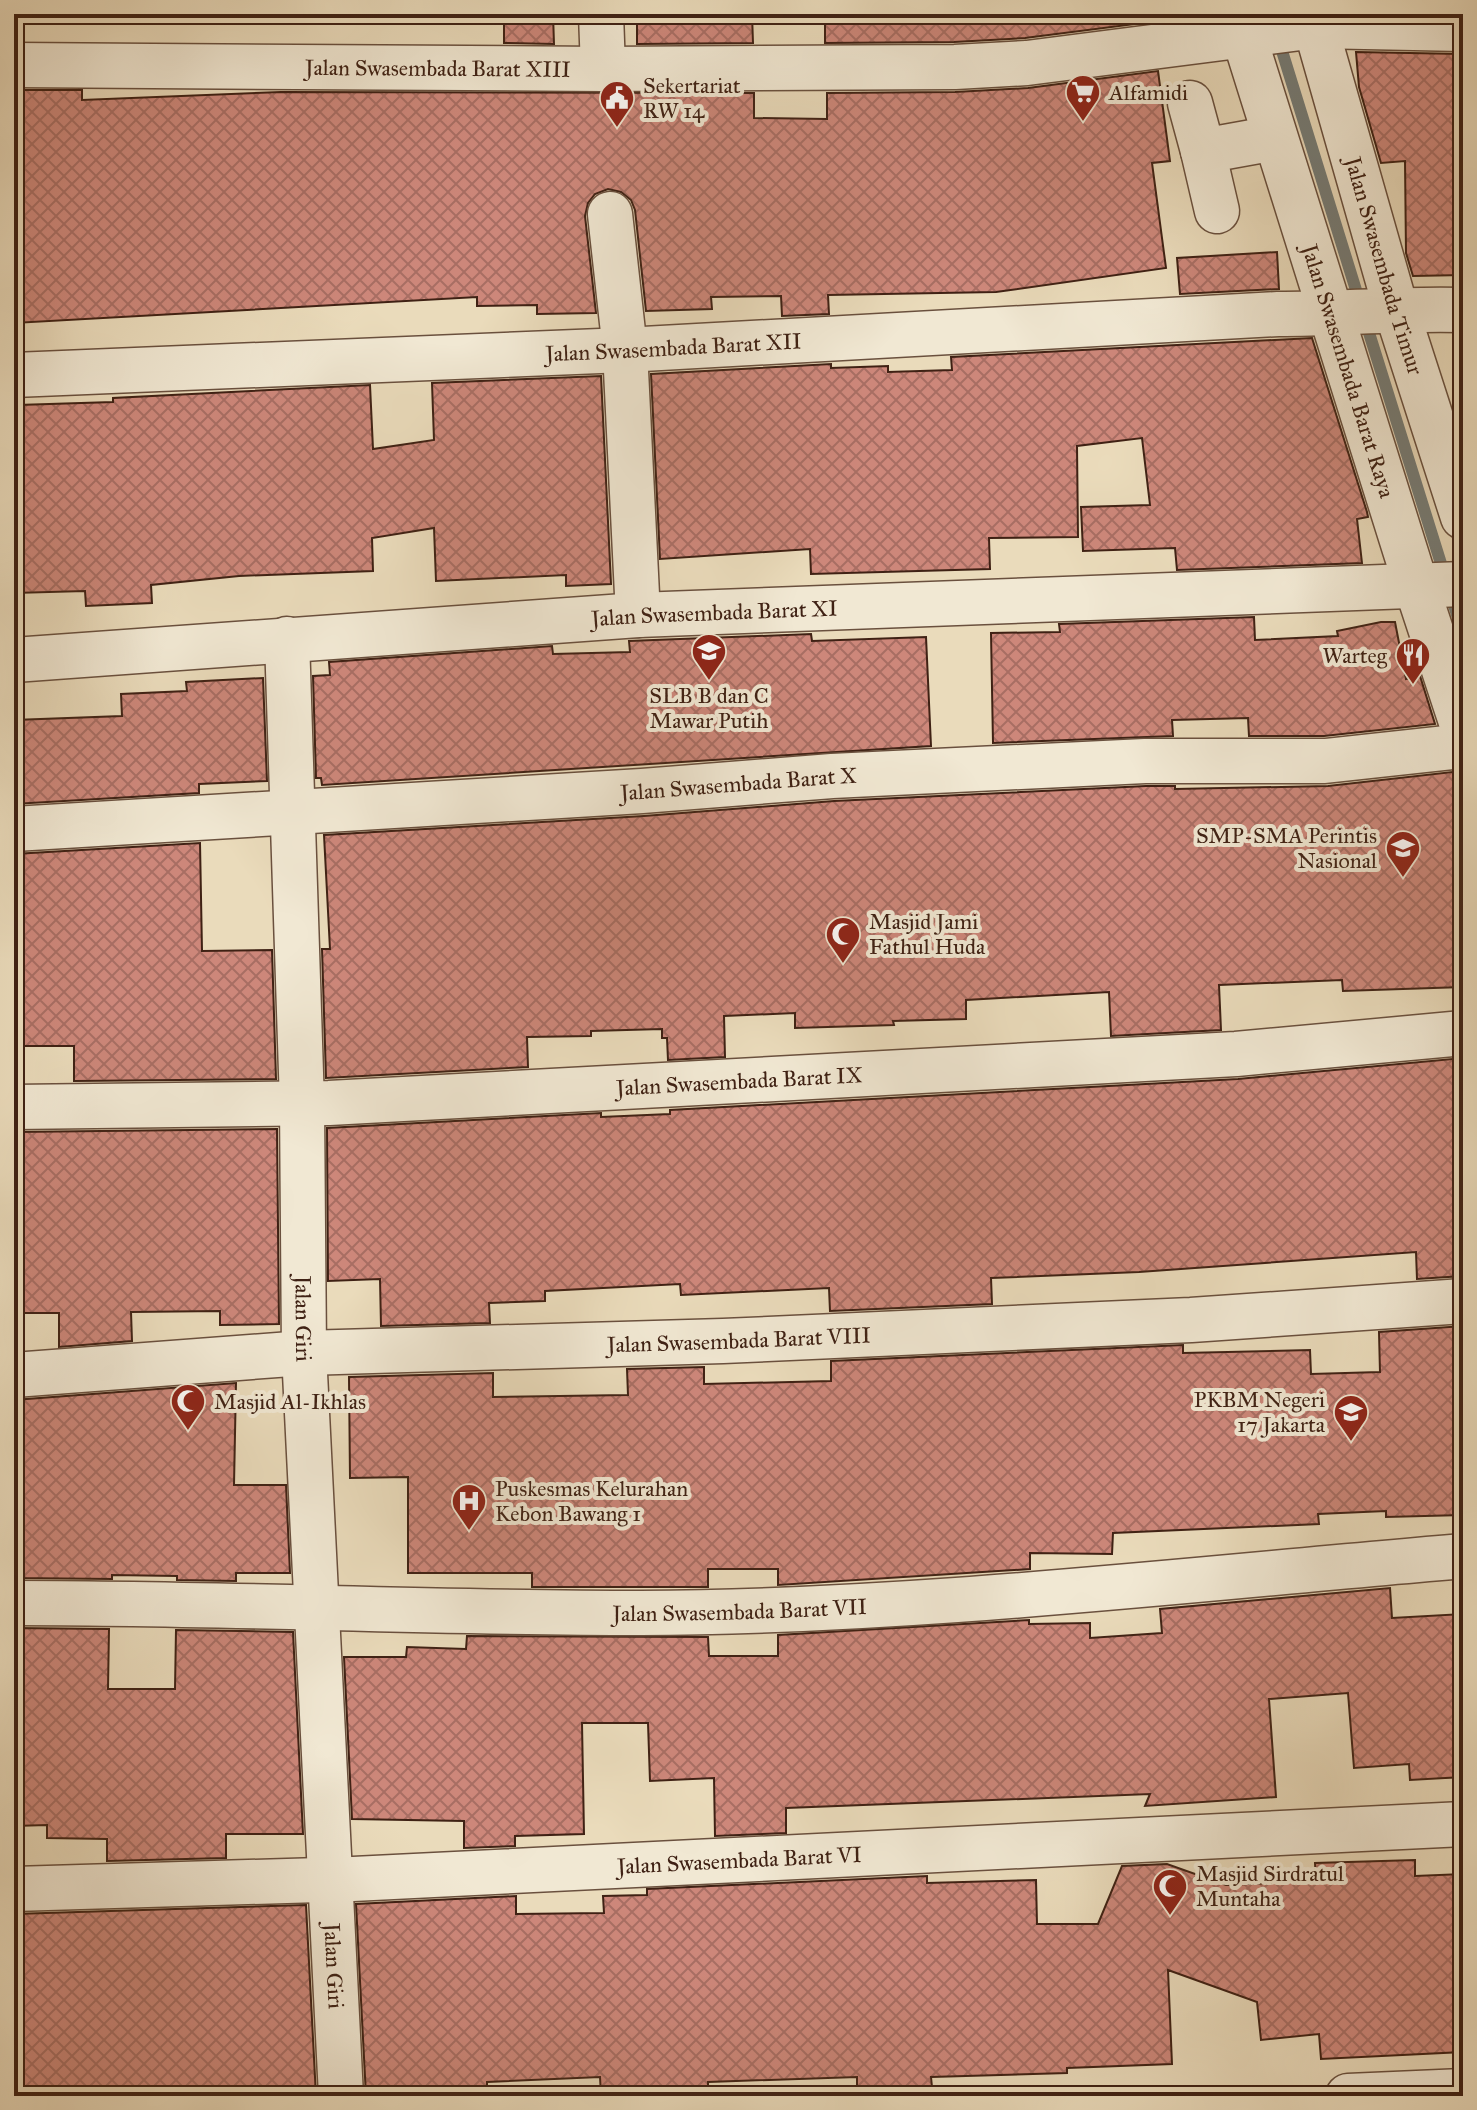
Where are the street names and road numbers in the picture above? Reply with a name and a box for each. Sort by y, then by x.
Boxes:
street label: Jalan Swasembada Barat XIII [303,53,571,82]
street label: Jalan Swasembada Timur [1339,152,1430,379]
street label: Jalan Swasembada Barat Raya [1296,239,1402,502]
street label: Jalan Swasembada Barat XII [543,327,802,367]
street label: Jalan Swasembada Barat XI [588,594,838,632]
street label: Jalan Swasembada Barat X [617,761,858,806]
street label: Jalan Swasembada Barat IX [613,1061,863,1101]
street label: Jalan Giri [290,1274,318,1362]
street label: Jalan Swasembada Barat VIII [605,1321,871,1358]
street label: Jalan Swasembada Barat VII [611,1592,868,1627]
street label: Jalan Swasembada Barat VI [614,1840,862,1880]
street label: Jalan Giri [319,1920,350,2010]

